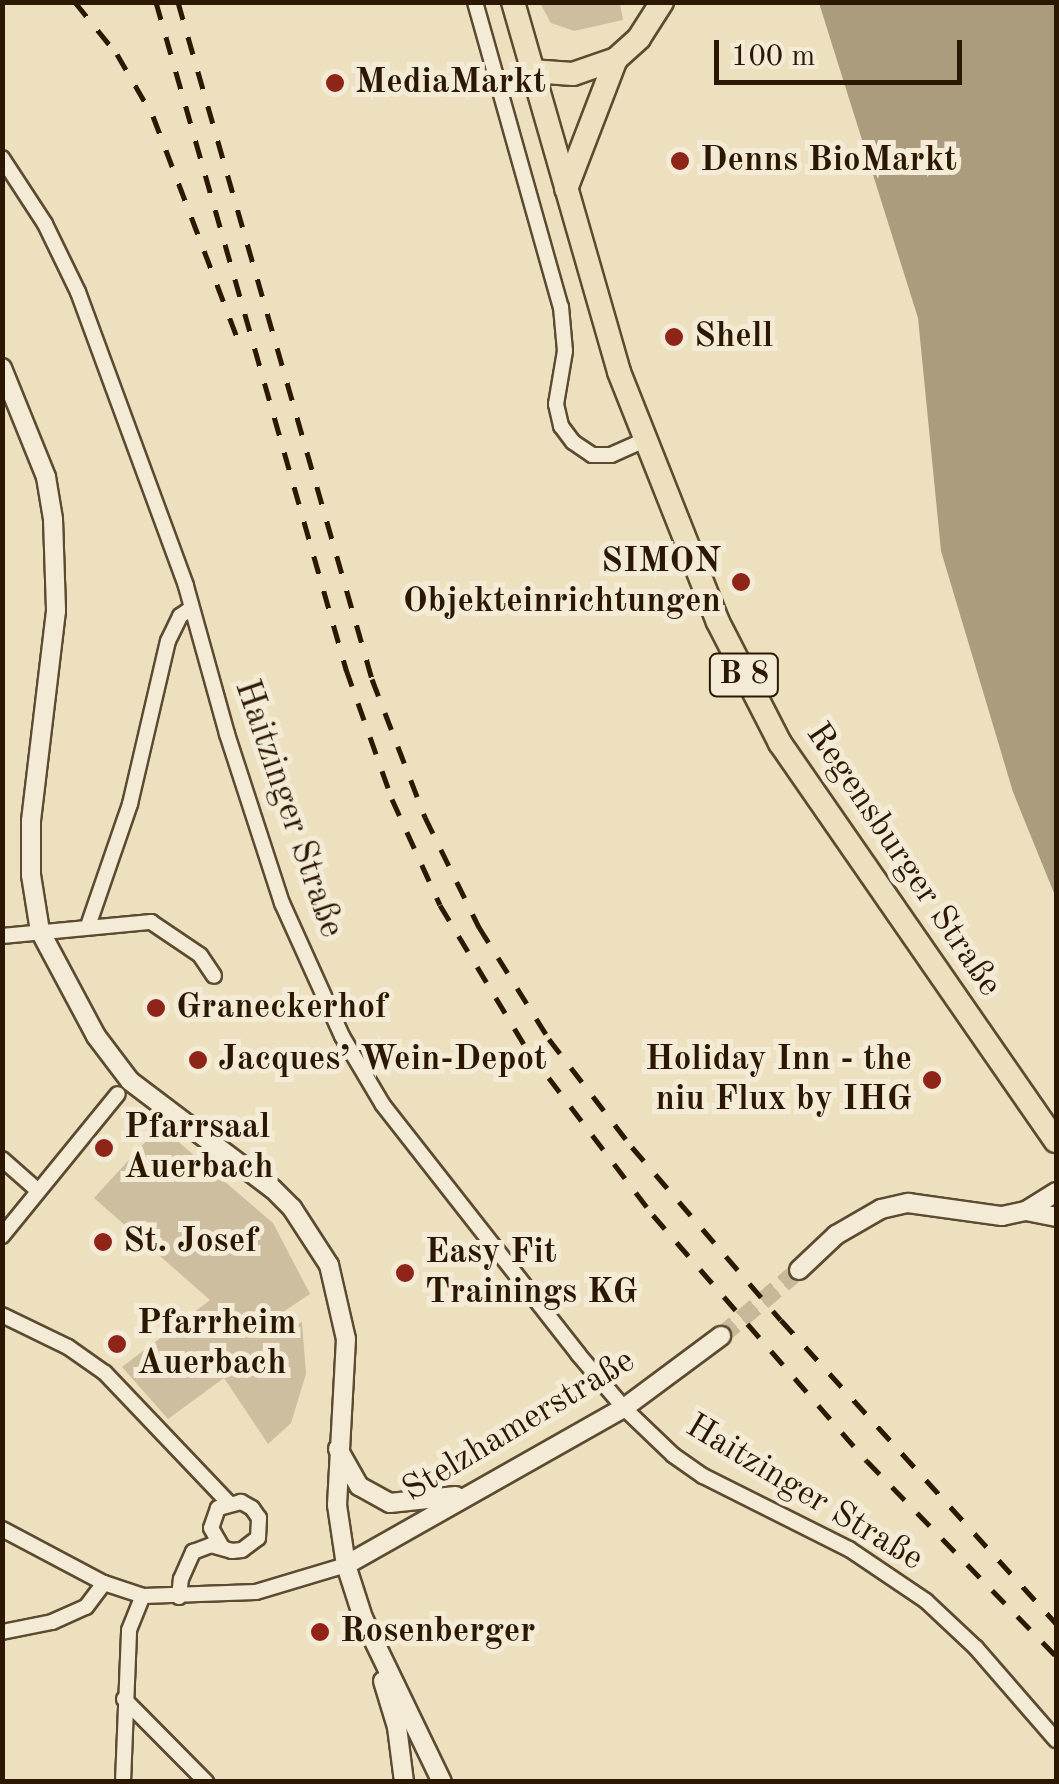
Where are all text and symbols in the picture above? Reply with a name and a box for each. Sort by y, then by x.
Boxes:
scale bar [719,20,966,82]
text: 100 m [731,42,815,72]
place label: MediaMarkt [355,62,546,104]
marker: MediaMarkt [324,72,346,94]
place label: Denns BioMarkt [700,140,957,182]
marker: Denns BioMarkt [669,150,691,172]
place label: Shell [694,316,773,358]
marker: Shell [663,326,685,348]
place label: SIMON Objekteinrichtungen [403,541,721,623]
marker: SIMON Objekteinrichtungen [730,571,752,593]
road number: B 8 [706,648,782,702]
street label: Haitzinger Straße [224,675,352,943]
street label: Regensburger Straße [796,715,1010,1005]
place label: Graneckerhof [176,987,387,1029]
marker: Graneckerhof [145,997,167,1019]
place label: Jacques’ Wein-Depot [218,1039,547,1081]
place label: Holiday Inn - the niu Flux by IHG [645,1039,912,1121]
marker: Jacques’ Wein-Depot [187,1049,209,1071]
marker: Holiday Inn - the niu Flux by IHG [921,1069,943,1091]
place label: Pfarrsaal Auerbach [124,1107,274,1189]
marker: Pfarrsaal Auerbach [93,1137,115,1159]
place label: St. Josef [123,1221,257,1263]
marker: St. Josef [92,1231,114,1253]
place label: Easy Fit Trainings KG [425,1232,638,1314]
marker: Easy Fit Trainings KG [394,1262,416,1284]
place label: Pfarrheim Auerbach [137,1303,296,1385]
marker: Pfarrheim Auerbach [106,1333,128,1355]
street label: Stelzhamerstraße [395,1340,643,1512]
street label: Haitzinger Straße [678,1406,930,1580]
place label: Rosenberger [340,1611,536,1653]
marker: Rosenberger [309,1621,331,1643]

